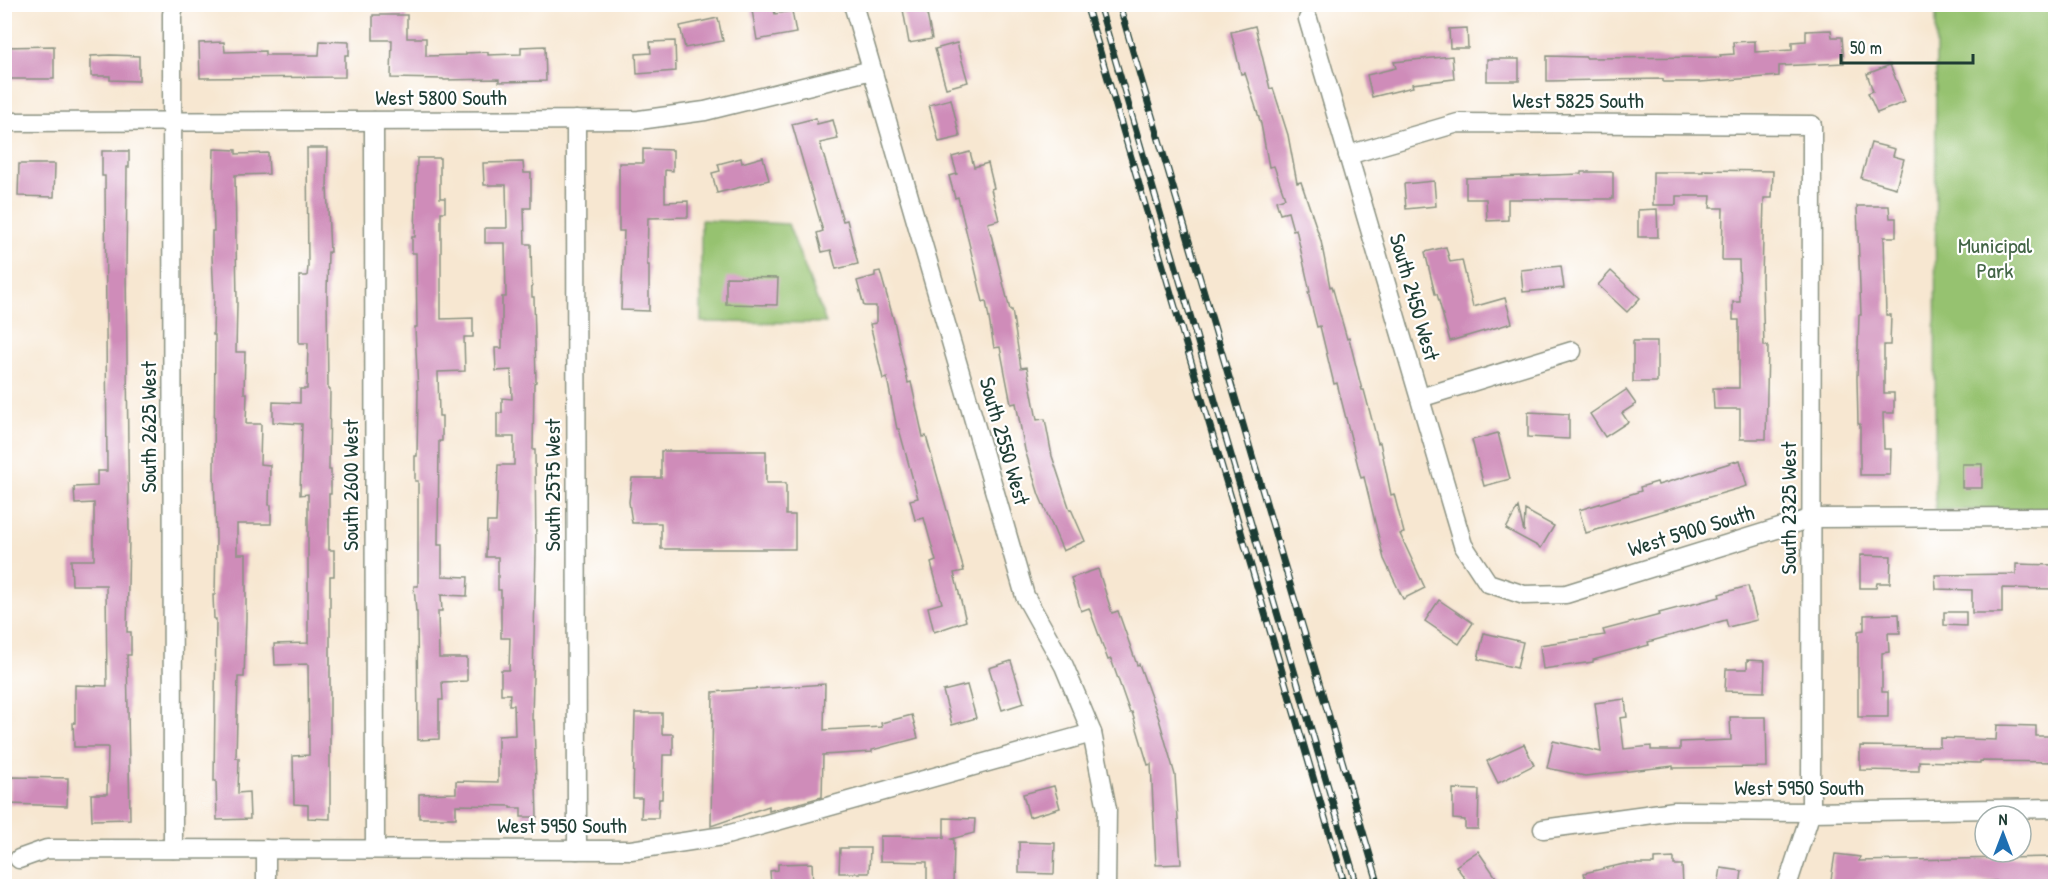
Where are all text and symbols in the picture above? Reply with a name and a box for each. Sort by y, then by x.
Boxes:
scale bar [1841,27,1973,65]
text: 50 m [1850,35,1882,60]
street label: West 5800 South [375,82,507,112]
street label: West 5825 South [1512,85,1644,115]
street label: South 2450 West [1383,230,1448,364]
park label: Municipal Park [1958,230,2032,285]
street label: South 2625 West [133,361,163,493]
street label: South 2550 West [972,374,1038,509]
street label: South 2575 West [537,418,567,551]
street label: South 2600 West [335,419,365,551]
street label: South 2325 West [1773,441,1803,574]
street label: West 5900 South [1624,497,1758,563]
street label: West 5950 South [1734,772,1864,802]
north arrow [1973,804,2033,864]
text: N [1999,808,2008,830]
street label: West 5950 South [497,810,627,840]

